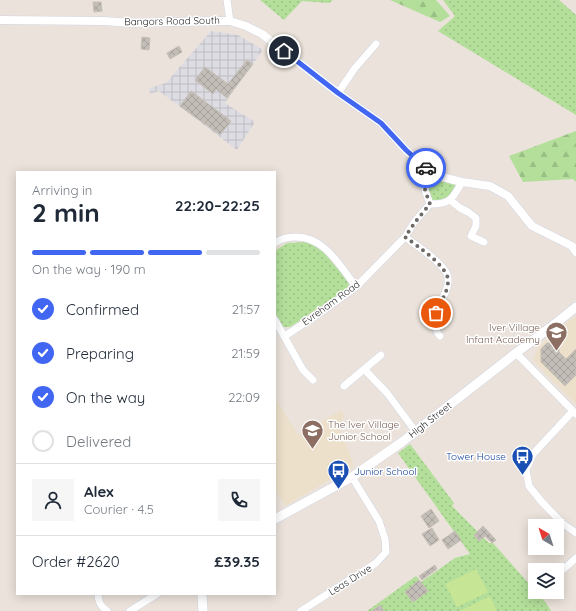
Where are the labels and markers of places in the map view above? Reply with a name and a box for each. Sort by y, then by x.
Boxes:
pin [267,34,301,68]
pin [419,296,453,330]
school or university icon: Iver Village Infant Academy [543,320,569,353]
place label: Iver Village Infant Academy [466,321,540,346]
school or university icon: The Iver Village Junior School [299,417,325,450]
place label: The Iver Village Junior School [328,418,400,443]
bus stop icon: Tower House [509,443,535,476]
place label: Tower House [446,450,506,463]
bus stop icon: Junior School [325,458,351,491]
place label: Junior School [354,465,417,478]

